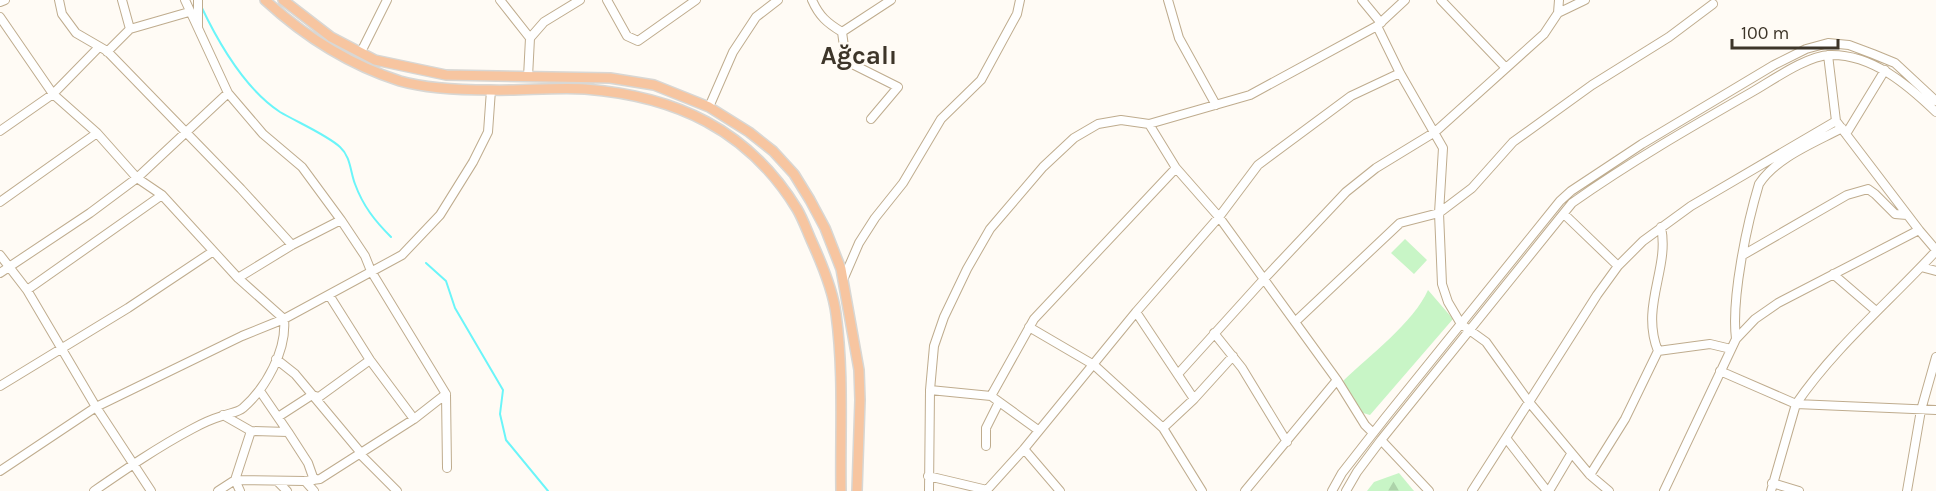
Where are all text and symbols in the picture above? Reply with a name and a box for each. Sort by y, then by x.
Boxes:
scale bar [1732,12,1838,50]
text: 100 m [1741,22,1789,44]
district label: Ağcalı [821,40,897,71]

